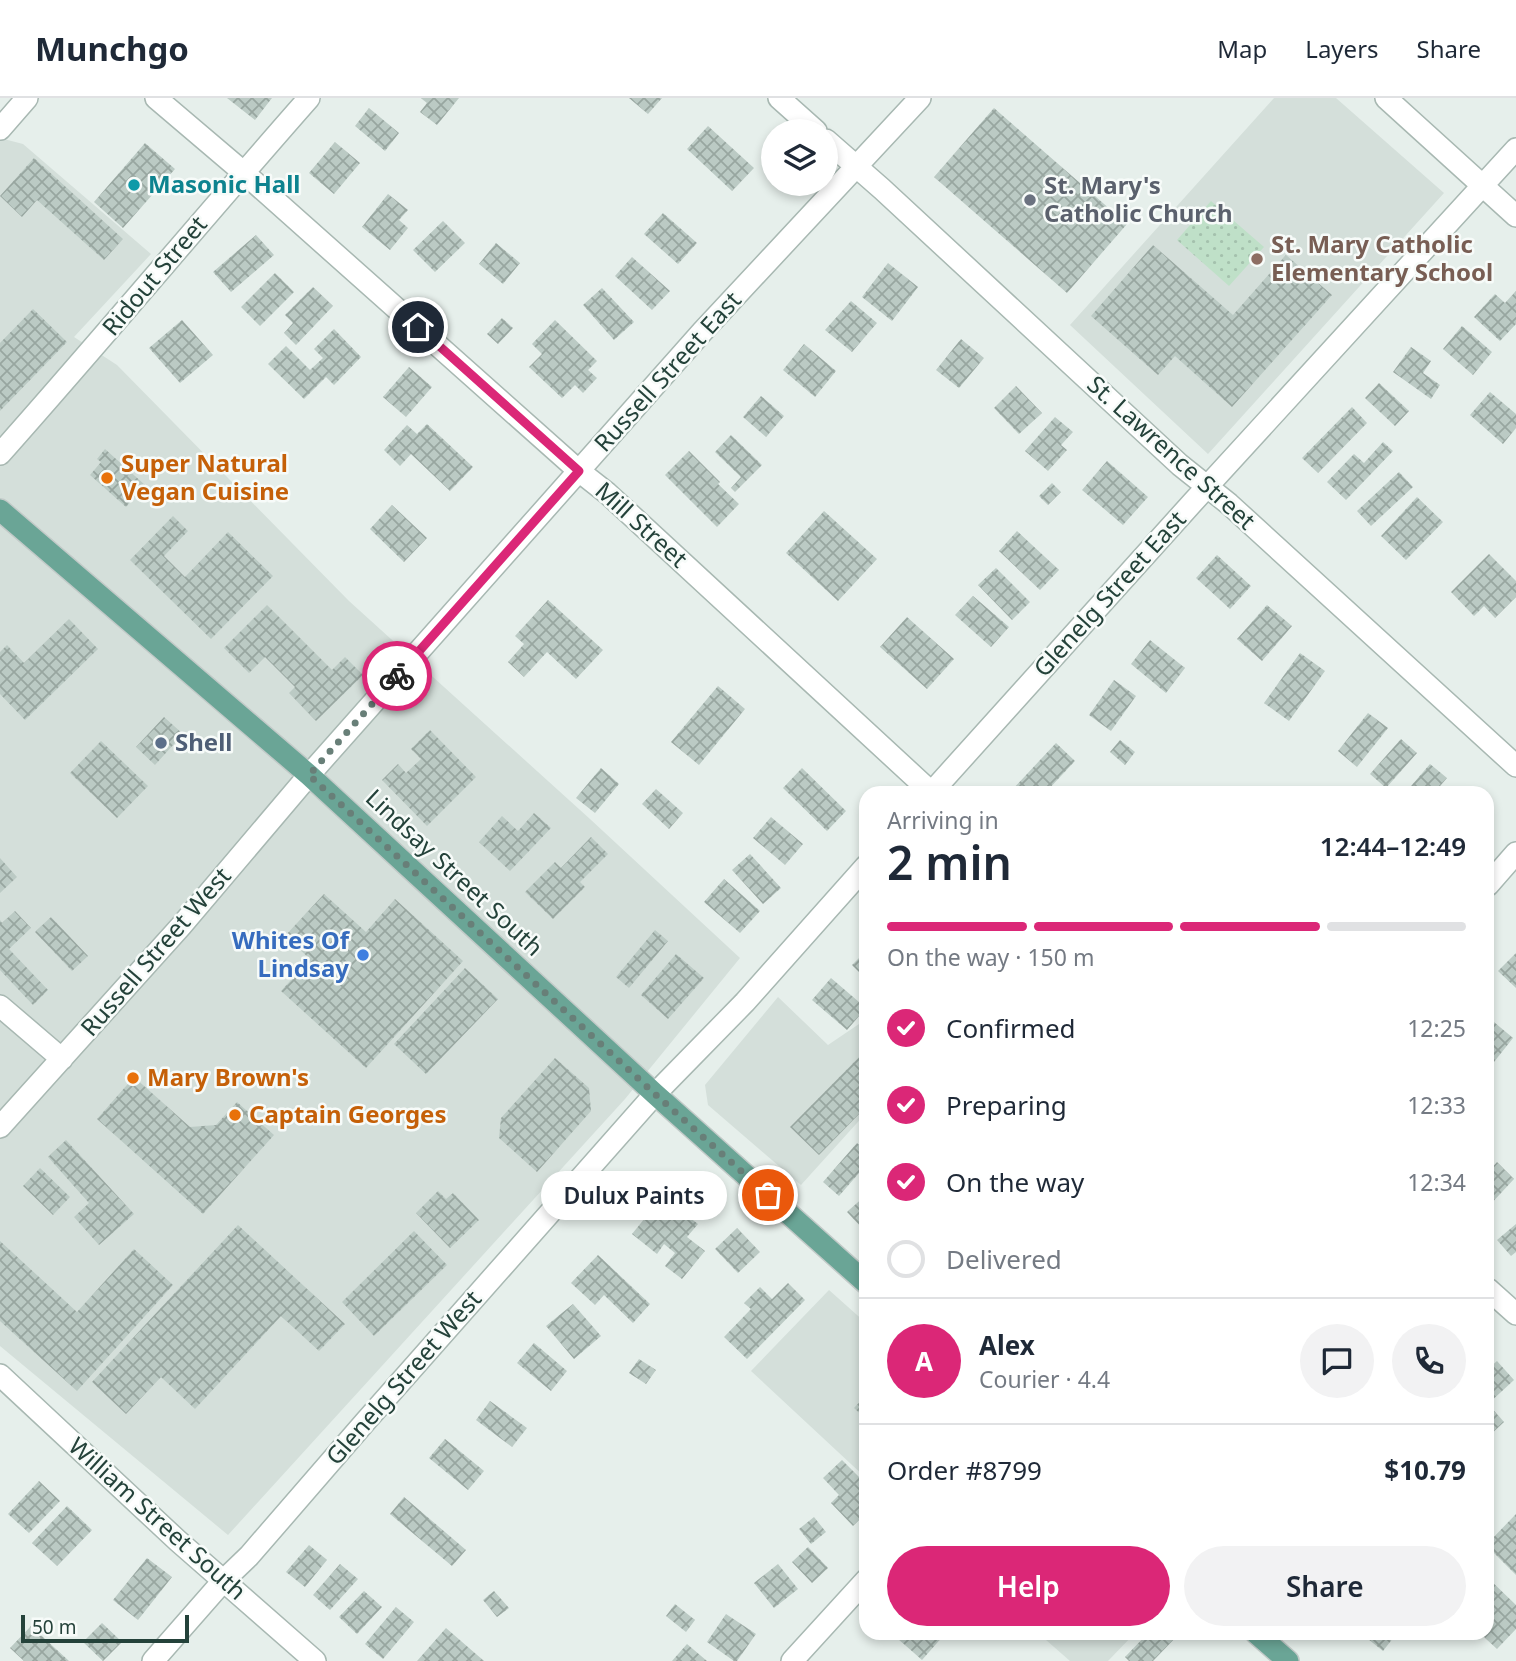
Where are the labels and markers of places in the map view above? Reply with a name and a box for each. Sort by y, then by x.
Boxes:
place label: Masonic Hall [148,167,301,200]
place label: St. Mary's Catholic Church [1044,168,1233,229]
marker: Masonic Hall [126,177,142,193]
marker: St. Mary's Catholic Church [1022,192,1038,208]
place label: St. Mary Catholic Elementary School [1271,227,1493,288]
marker: St. Mary Catholic Elementary School [1249,251,1265,267]
pin [388,297,448,357]
place label: Super Natural Vegan Cuisine [121,446,289,507]
marker: Super Natural Vegan Cuisine [99,470,115,486]
place label: Shell [175,725,232,758]
marker: Shell [153,735,169,751]
place label: Whites Of Lindsay [232,923,351,984]
marker: Whites Of Lindsay [355,947,371,963]
place label: Mary Brown's [147,1060,309,1093]
marker: Mary Brown's [125,1070,141,1086]
place label: Captain Georges [249,1097,447,1130]
marker: Captain Georges [227,1107,243,1123]
pin [738,1165,798,1225]
callout: Dulux Paints [540,1170,726,1220]

